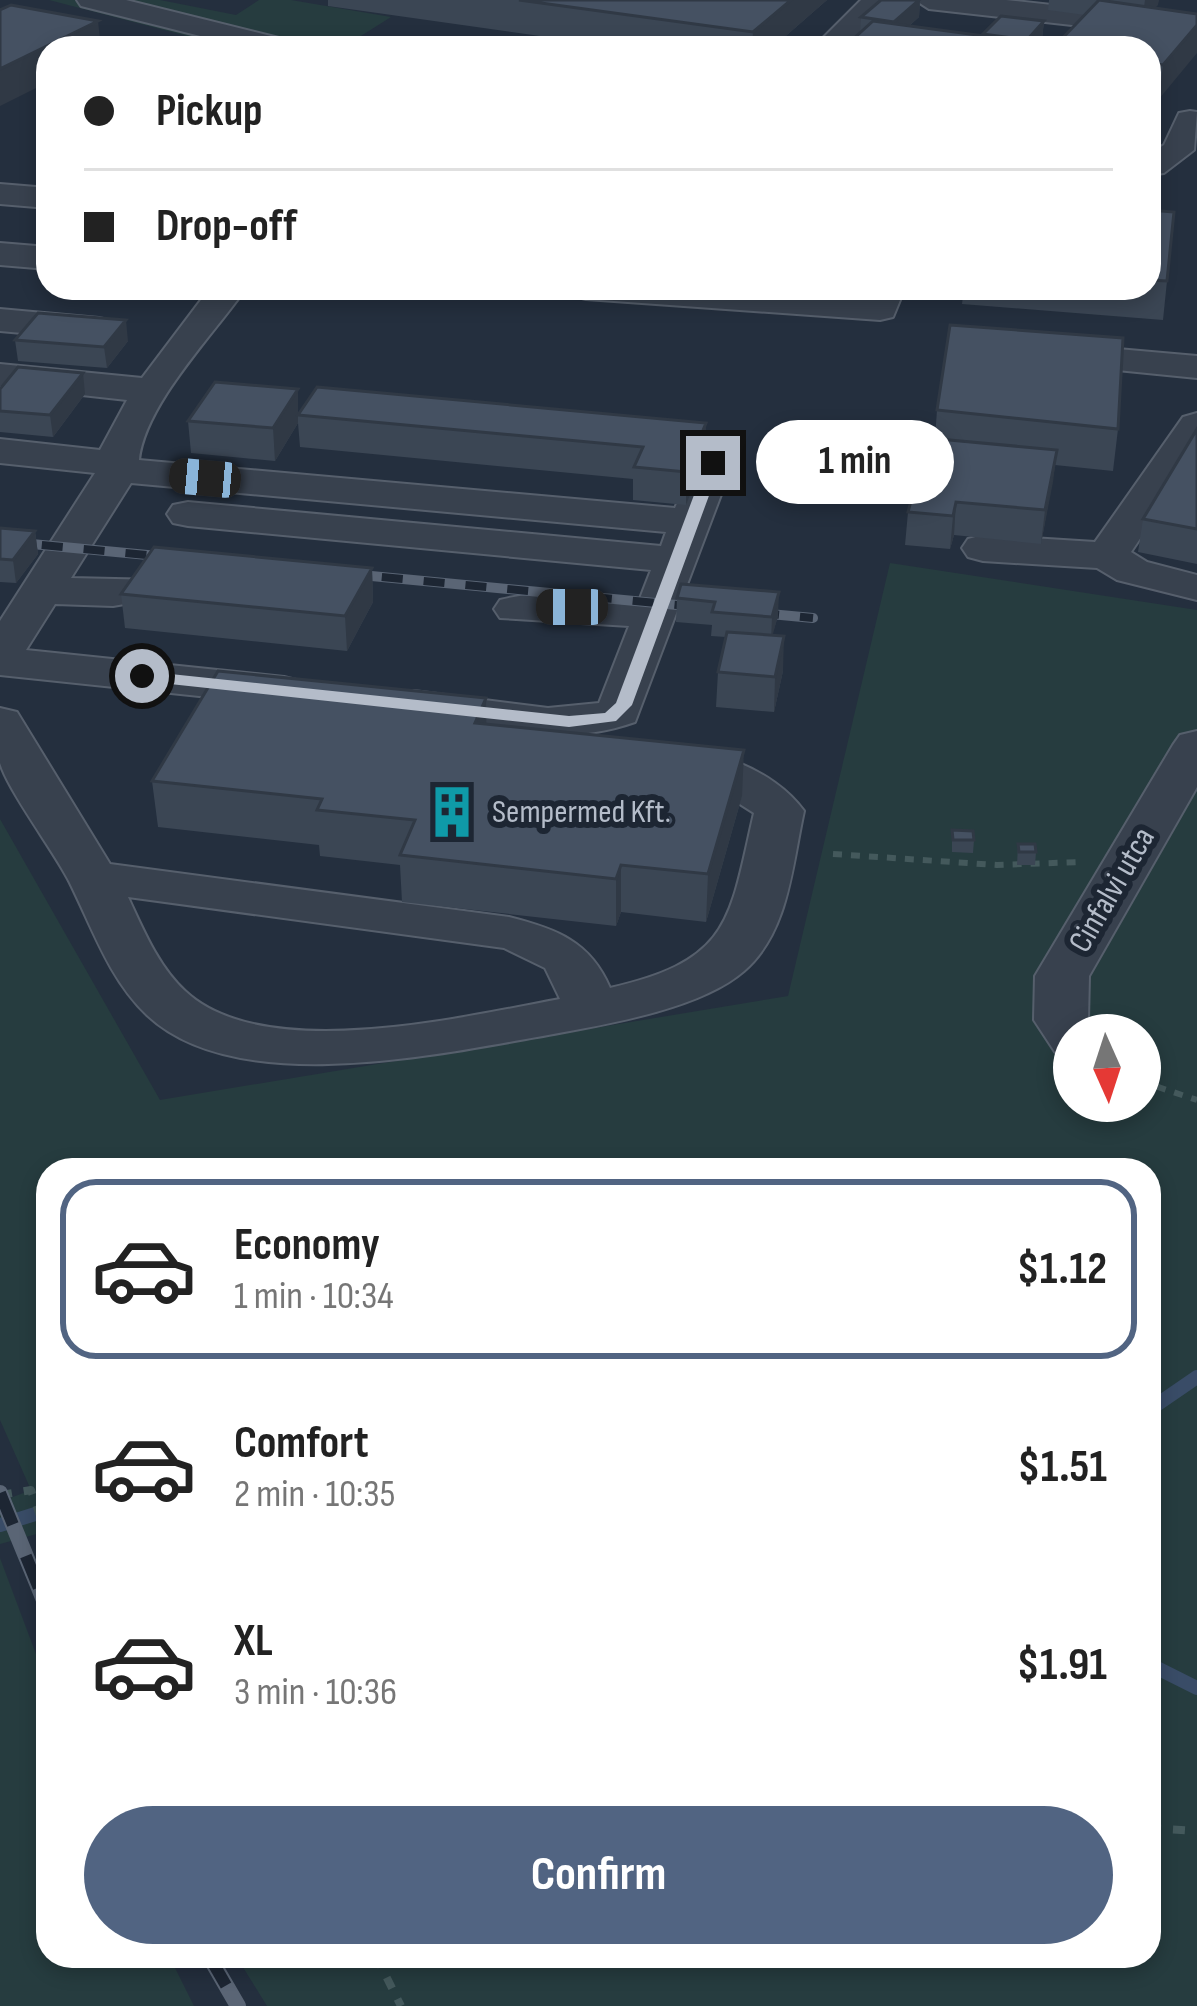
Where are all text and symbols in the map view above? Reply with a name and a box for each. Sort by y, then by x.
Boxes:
text: Pickup [156,84,263,139]
text: Drop-off [156,199,297,254]
callout: 1 min [755,421,953,505]
route end [686,436,740,490]
text: 1 min [819,438,891,485]
car [168,457,242,499]
car [536,589,608,625]
route start [115,649,169,703]
building icon: Sempermed Kft. [423,783,481,841]
place label: Sempermed Kft. [492,792,671,832]
street label: Cinfalvi utca [1060,820,1164,960]
north arrow [1053,1014,1161,1122]
map controls [1053,1014,1161,1122]
icon: car [90,1215,198,1323]
text: Economy [234,1218,380,1273]
text: $1.12 [1017,1242,1107,1297]
text: 1 min · 10:34 [234,1273,394,1320]
icon: car [90,1413,198,1521]
text: Comfort [234,1416,369,1471]
text: $1.51 [1018,1440,1107,1495]
text: 2 min · 10:35 [234,1471,395,1518]
icon: car [90,1611,198,1719]
text: XL [234,1614,273,1669]
text: $1.91 [1017,1638,1107,1693]
text: 3 min · 10:36 [234,1669,397,1716]
button: Confirm [84,1806,1113,1944]

